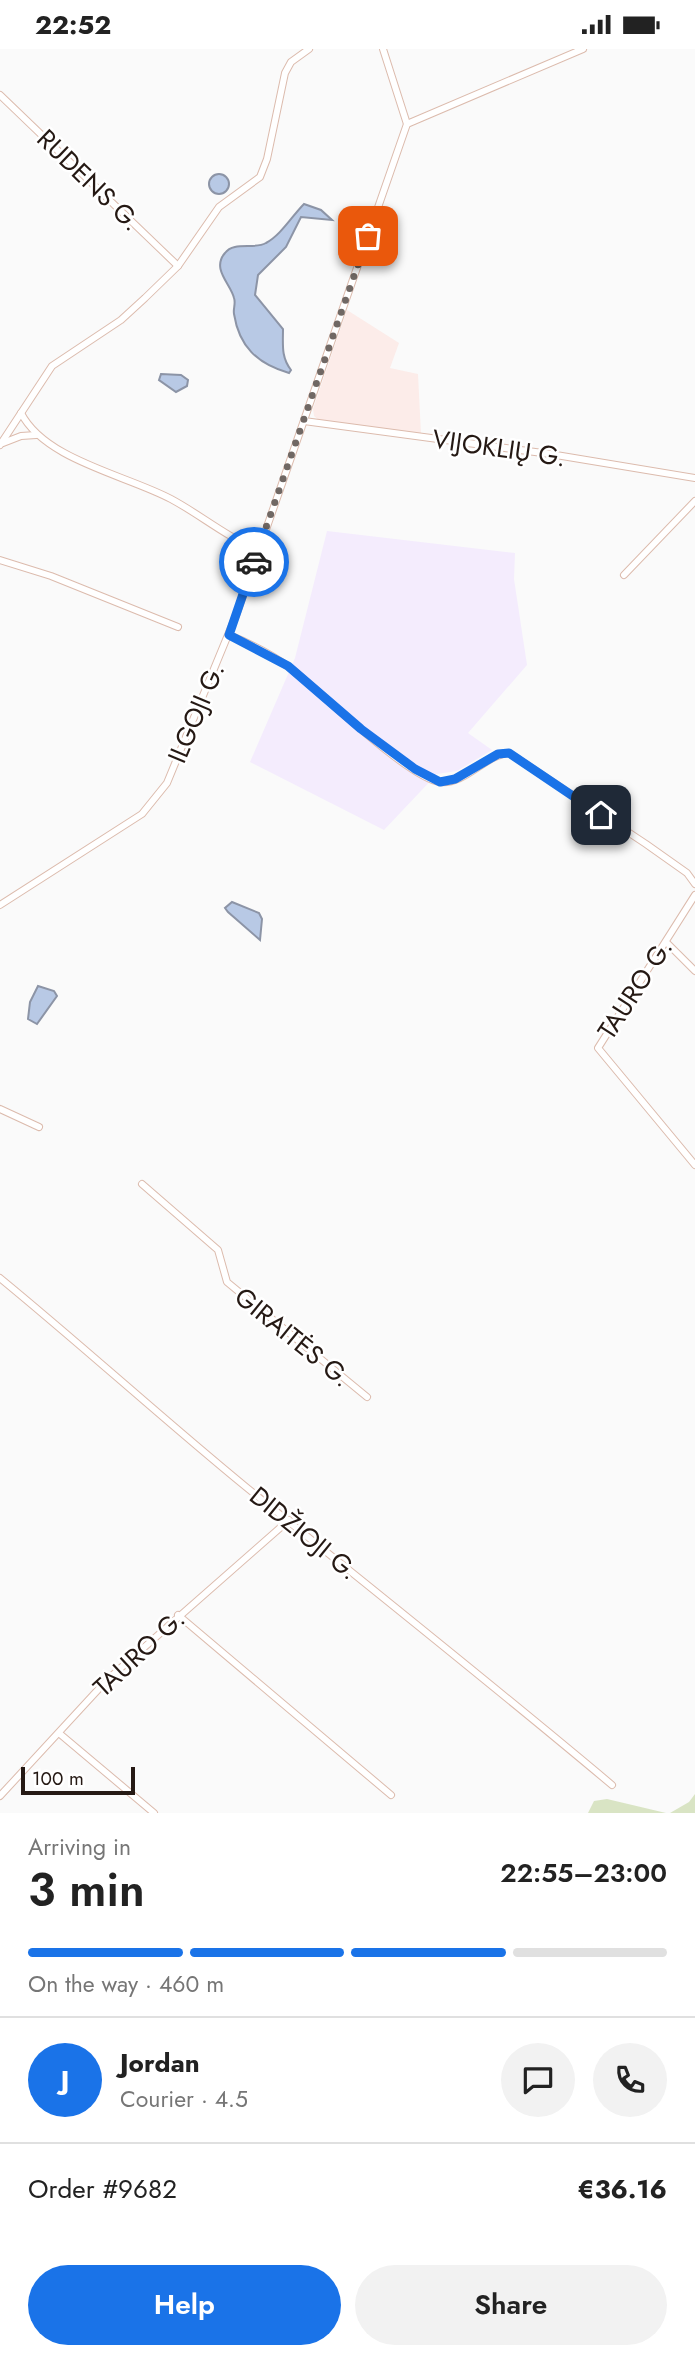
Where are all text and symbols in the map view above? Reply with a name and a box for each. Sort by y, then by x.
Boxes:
text: 22:52 [35,6,111,44]
street label: RUDENS G. [28,120,150,240]
pin [338,206,398,266]
icon: bag [349,217,387,255]
street label: VIJOKLIŲ G. [430,420,568,476]
courier [219,527,289,597]
icon: car [235,543,273,581]
street label: ILGOJI G. [158,657,234,769]
pin [571,785,631,845]
icon: home [582,796,620,834]
street label: TAURO G. [588,931,682,1047]
street label: GIRAITĖS G. [227,1278,359,1396]
street label: DIDŽIOJI G. [241,1477,367,1589]
street label: TAURO G. [85,1601,193,1705]
scale bar [21,1764,135,1796]
text: 100 m [32,1765,84,1792]
text: Arriving in [28,1830,131,1864]
text: 22:55–23:00 [500,1854,667,1892]
text: 3 min [28,1857,145,1923]
text: On the way · 460 m [28,1967,224,2001]
button: chat [501,2043,575,2117]
button: phone [593,2043,667,2117]
text: Jordan [120,2044,200,2082]
text: J [61,2061,69,2099]
text: Courier · 4.5 [120,2082,248,2116]
text: Order #9682 [28,2170,177,2208]
text: €36.16 [577,2170,667,2208]
button: Help [28,2265,341,2345]
button: Share [355,2265,667,2345]

